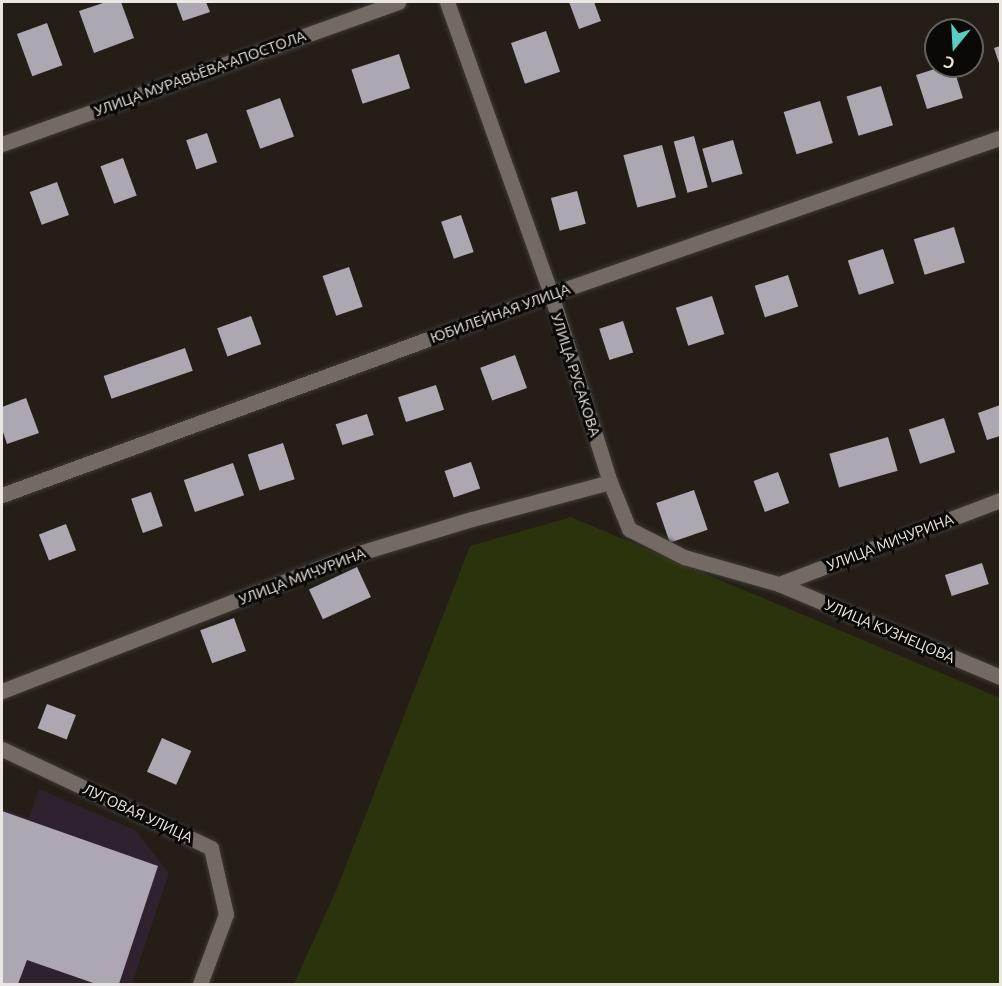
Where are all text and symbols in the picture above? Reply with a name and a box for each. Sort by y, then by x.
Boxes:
north arrow [924,18,984,78]
street label: УЛИЦА МУРАВЬЁВА-АПОСТОЛА [92,26,308,120]
text: С [941,53,957,73]
street label: ЮБИЛЕЙНАЯ УЛИЦА [428,279,572,347]
street label: УЛИЦА РУСАКОВА [547,311,605,439]
street label: УЛИЦА МИЧУРИНА [824,510,956,574]
street label: УЛИЦА МИЧУРИНА [236,544,368,608]
street label: УЛИЦА КУЗНЕЦОВА [822,595,958,667]
street label: ЛУГОВАЯ УЛИЦА [80,780,196,846]

